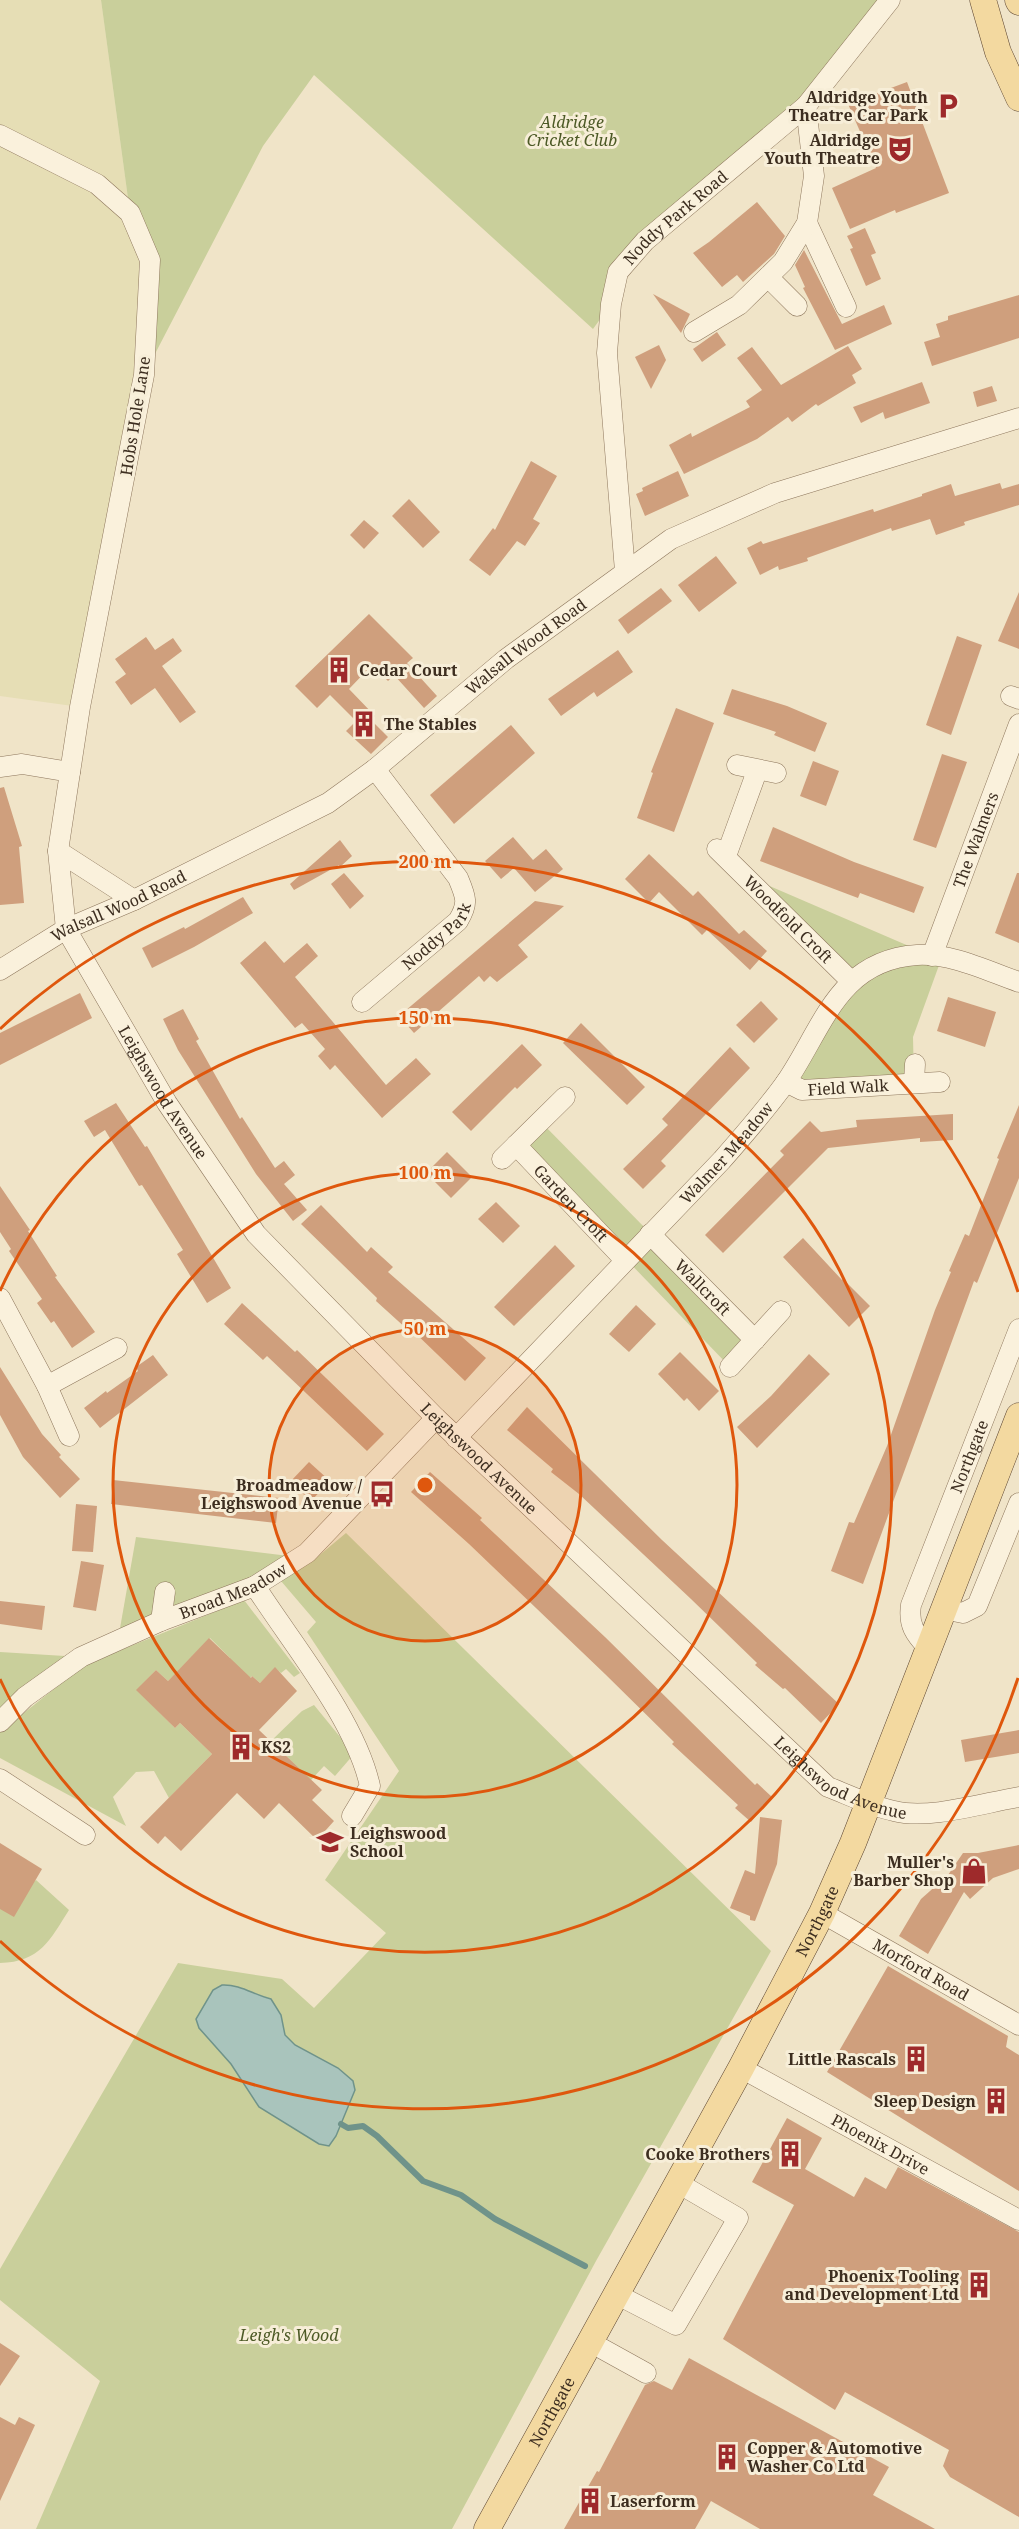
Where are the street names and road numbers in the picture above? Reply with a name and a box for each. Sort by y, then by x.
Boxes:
street label: Noddy Park Road [618,165,732,269]
street label: Hobs Hole Lane [115,355,155,477]
street label: Walsall Wood Road [461,593,591,700]
street label: The Walmers [948,789,1004,891]
street label: Walsall Wood Road [47,865,190,947]
street label: Woodfold Croft [739,871,838,968]
street label: Noddy Park [397,900,476,975]
street label: Leighswood Avenue [113,1022,213,1163]
street label: Field Walk [807,1074,890,1101]
street label: Walmer Meadow [675,1097,778,1209]
street label: Garden Croft [529,1160,613,1247]
street label: Wallcroft [670,1254,736,1320]
street label: Leighswood Avenue [416,1398,542,1519]
street label: Northgate [945,1417,993,1496]
street label: Broad Meadow [176,1557,291,1624]
street label: Leighswood Avenue [770,1731,908,1824]
street label: Northgate [790,1882,844,1960]
street label: Morford Road [869,1933,973,2005]
street label: Phoenix Drive [828,2109,933,2180]
street label: Northgate [524,2373,580,2451]

